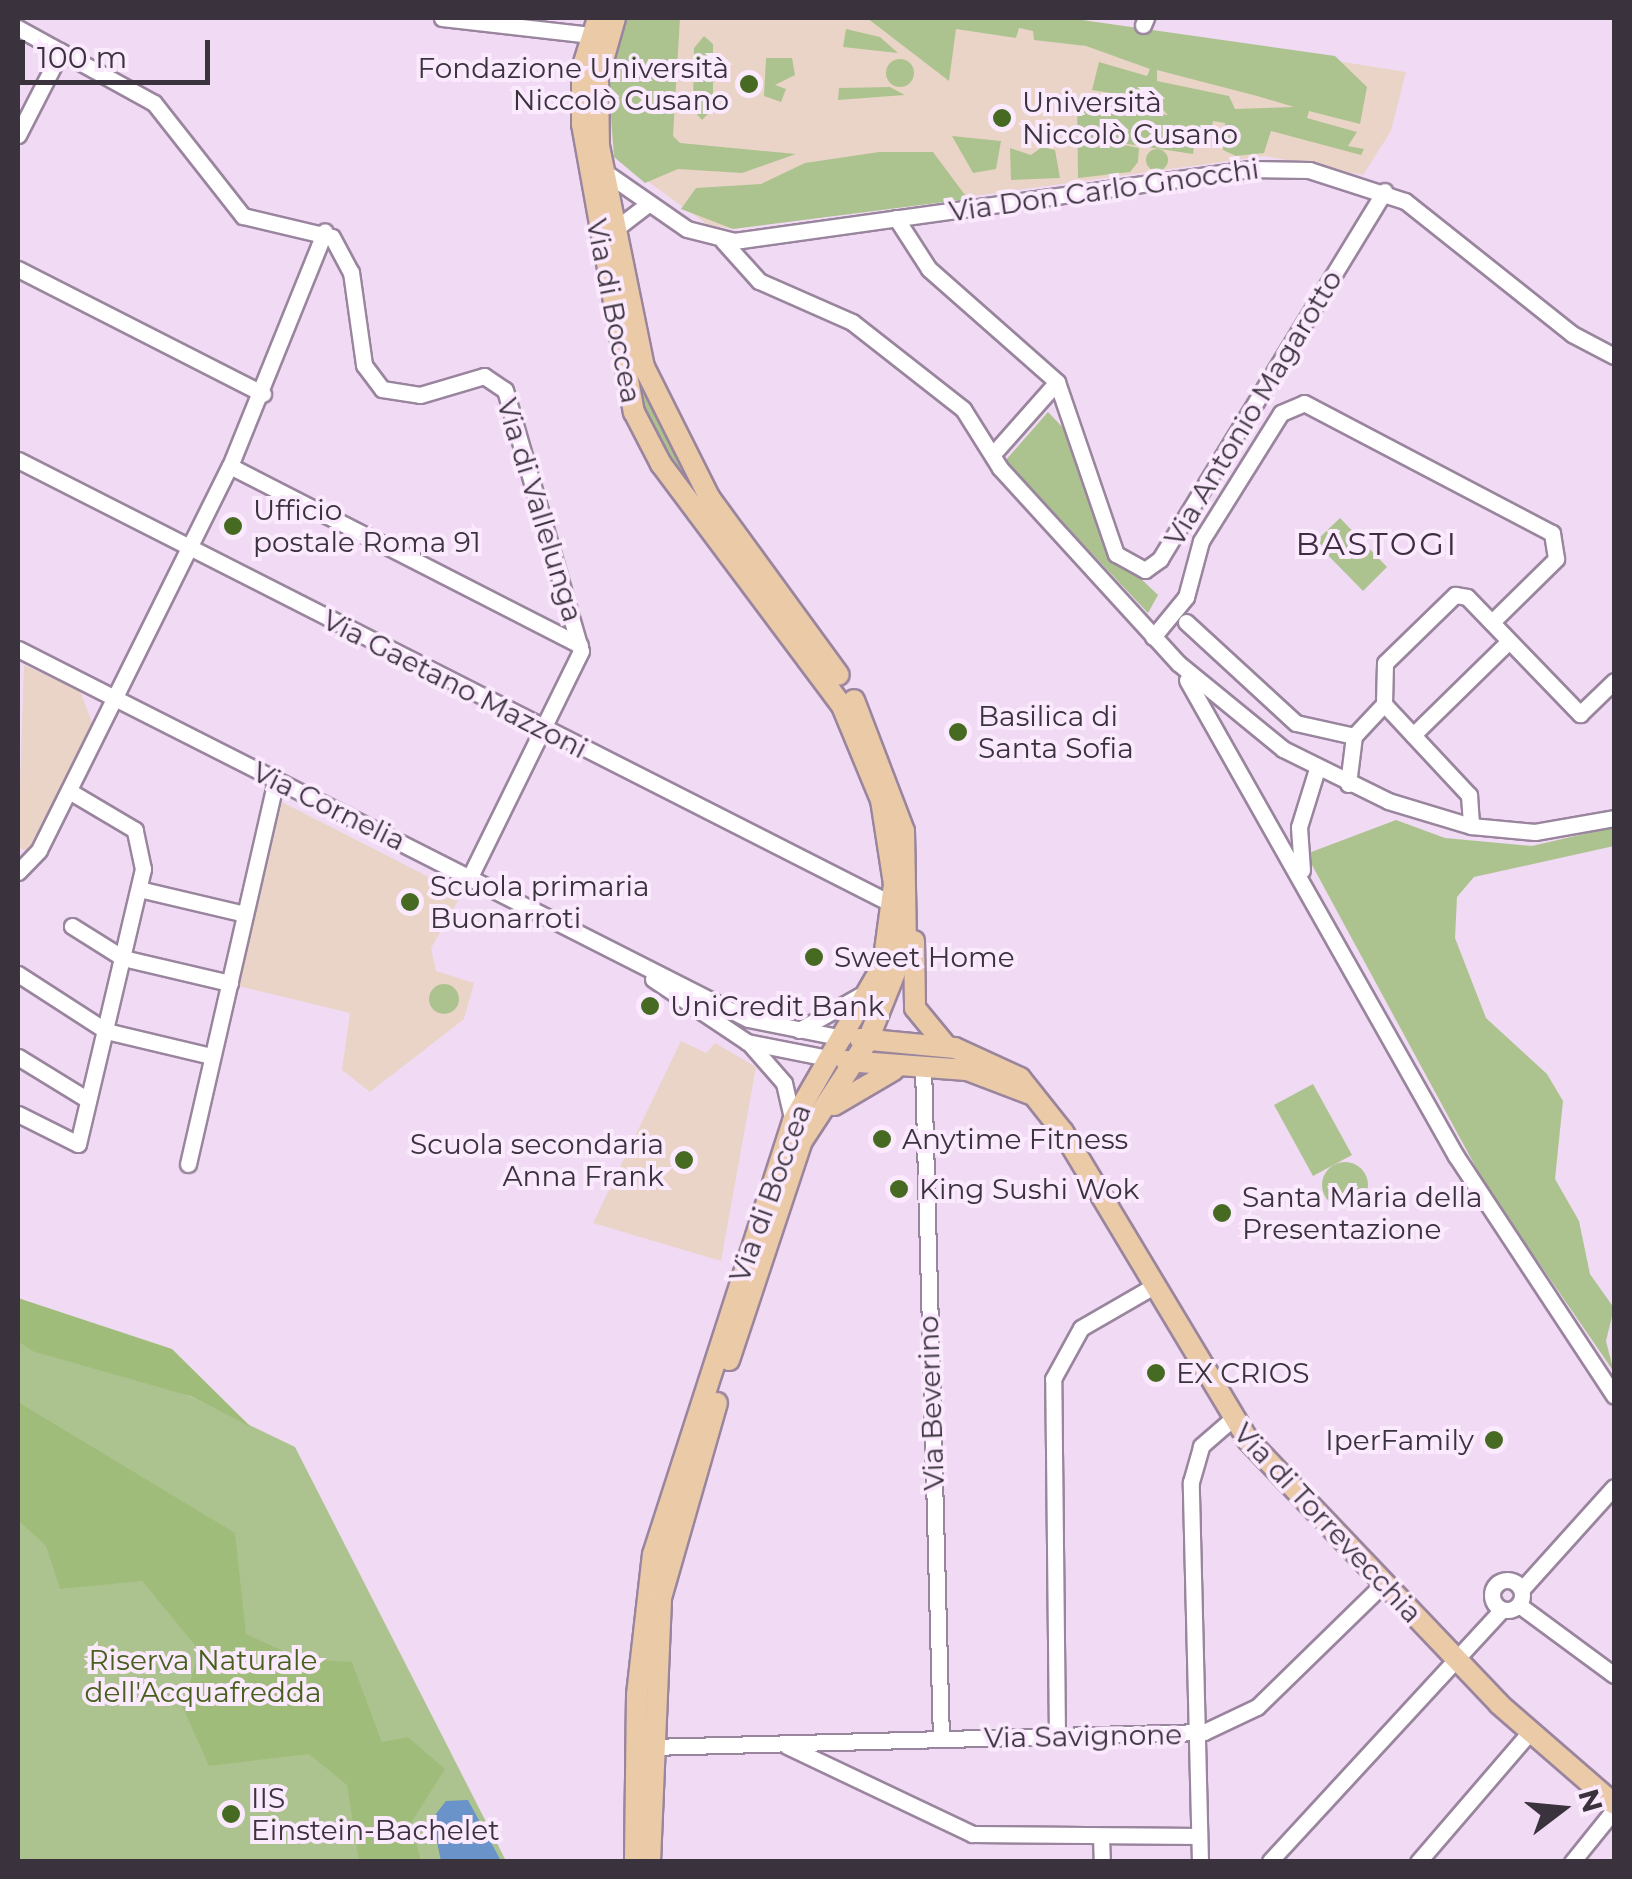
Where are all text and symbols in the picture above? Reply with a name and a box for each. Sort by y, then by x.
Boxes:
scale bar [25,20,215,82]
text: 100 m [37,39,127,76]
place label: Fondazione Università Niccolò Cusano [417,51,729,117]
marker: Fondazione Università Niccolò Cusano [738,73,760,95]
place label: Università Niccolò Cusano [1022,85,1238,151]
marker: Università Niccolò Cusano [991,107,1013,129]
street label: Via Don Carlo Gnocchi [947,152,1261,228]
street label: Via di Boccea [580,216,648,406]
street label: Via Antonio Magarotto [1157,264,1349,552]
street label: Via di Vallelunga [490,394,590,626]
place label: Ufficio postale Roma 91 [253,493,481,559]
marker: Ufficio postale Roma 91 [222,515,244,537]
district label: BASTOGI [1295,525,1459,563]
street label: Via Gaetano Mazzoni [317,603,593,765]
place label: Basilica di Santa Sofia [978,699,1134,765]
marker: Basilica di Santa Sofia [947,721,969,743]
street label: Via Cornelia [247,755,411,857]
place label: Scuola primaria Buonarroti [430,869,650,935]
marker: Scuola primaria Buonarroti [399,891,421,913]
place label: Sweet Home [834,940,1015,974]
marker: Sweet Home [803,946,825,968]
place label: UniCredit Bank [670,989,885,1023]
marker: UniCredit Bank [639,995,661,1017]
street label: Via di Boccea [722,1099,818,1287]
place label: Anytime Fitness [902,1122,1128,1156]
place label: Scuola secondaria Anna Frank [410,1127,664,1193]
marker: Anytime Fitness [871,1128,893,1150]
marker: Scuola secondaria Anna Frank [673,1149,695,1171]
place label: King Sushi Wok [919,1172,1139,1206]
marker: King Sushi Wok [888,1178,910,1200]
place label: Santa Maria della Presentazione [1242,1180,1482,1246]
marker: Santa Maria della Presentazione [1211,1202,1233,1224]
street label: Via Beverino [911,1315,951,1491]
place label: EX CRIOS [1176,1356,1309,1390]
marker: EX CRIOS [1145,1362,1167,1384]
street label: Via di Torrevecchia [1227,1416,1429,1630]
place label: IperFamily [1325,1423,1474,1457]
marker: IperFamily [1483,1429,1505,1451]
park label: Riserva Naturale dell'Acquafredda [85,1643,321,1709]
street label: Via Savignone [984,1717,1182,1755]
north arrow [1512,1759,1612,1859]
place label: IIS Einstein-Bachelet [251,1781,500,1847]
text: N [1571,1785,1610,1816]
marker: IIS Einstein-Bachelet [220,1803,242,1825]

